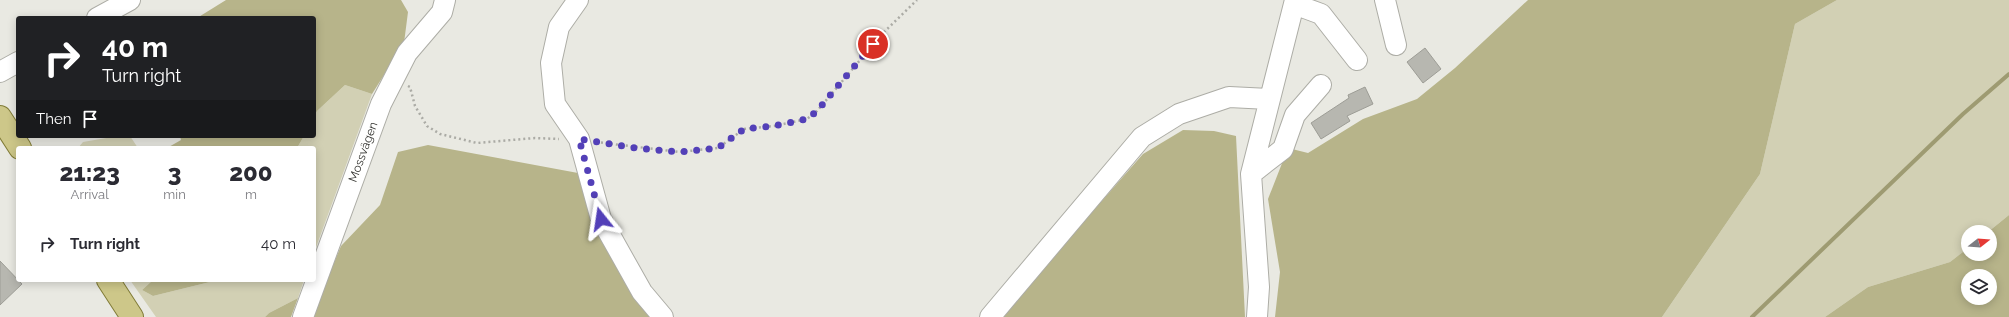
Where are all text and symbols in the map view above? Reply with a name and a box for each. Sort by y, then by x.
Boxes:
pin [856,27,890,61]
text: 40 m [102,31,168,64]
icon: right [36,32,88,84]
icon: arrive [862,33,884,55]
text: Turn right [102,65,181,86]
icon: arrive [79,108,101,130]
text: Then [36,110,71,128]
street label: Mossvägen [346,120,380,184]
text: 21:23 [59,158,120,187]
text: 3 [168,158,181,187]
text: 200 [229,158,273,187]
text: Arrival [71,187,109,202]
text: min [163,187,186,202]
text: m [245,187,257,202]
position arrow [580,198,622,240]
north arrow [1961,225,1997,261]
map controls [1961,225,1997,305]
icon: right [36,233,58,255]
text: Turn right [70,235,140,253]
text: 40 m [261,235,296,253]
button: layers [1961,269,1997,305]

